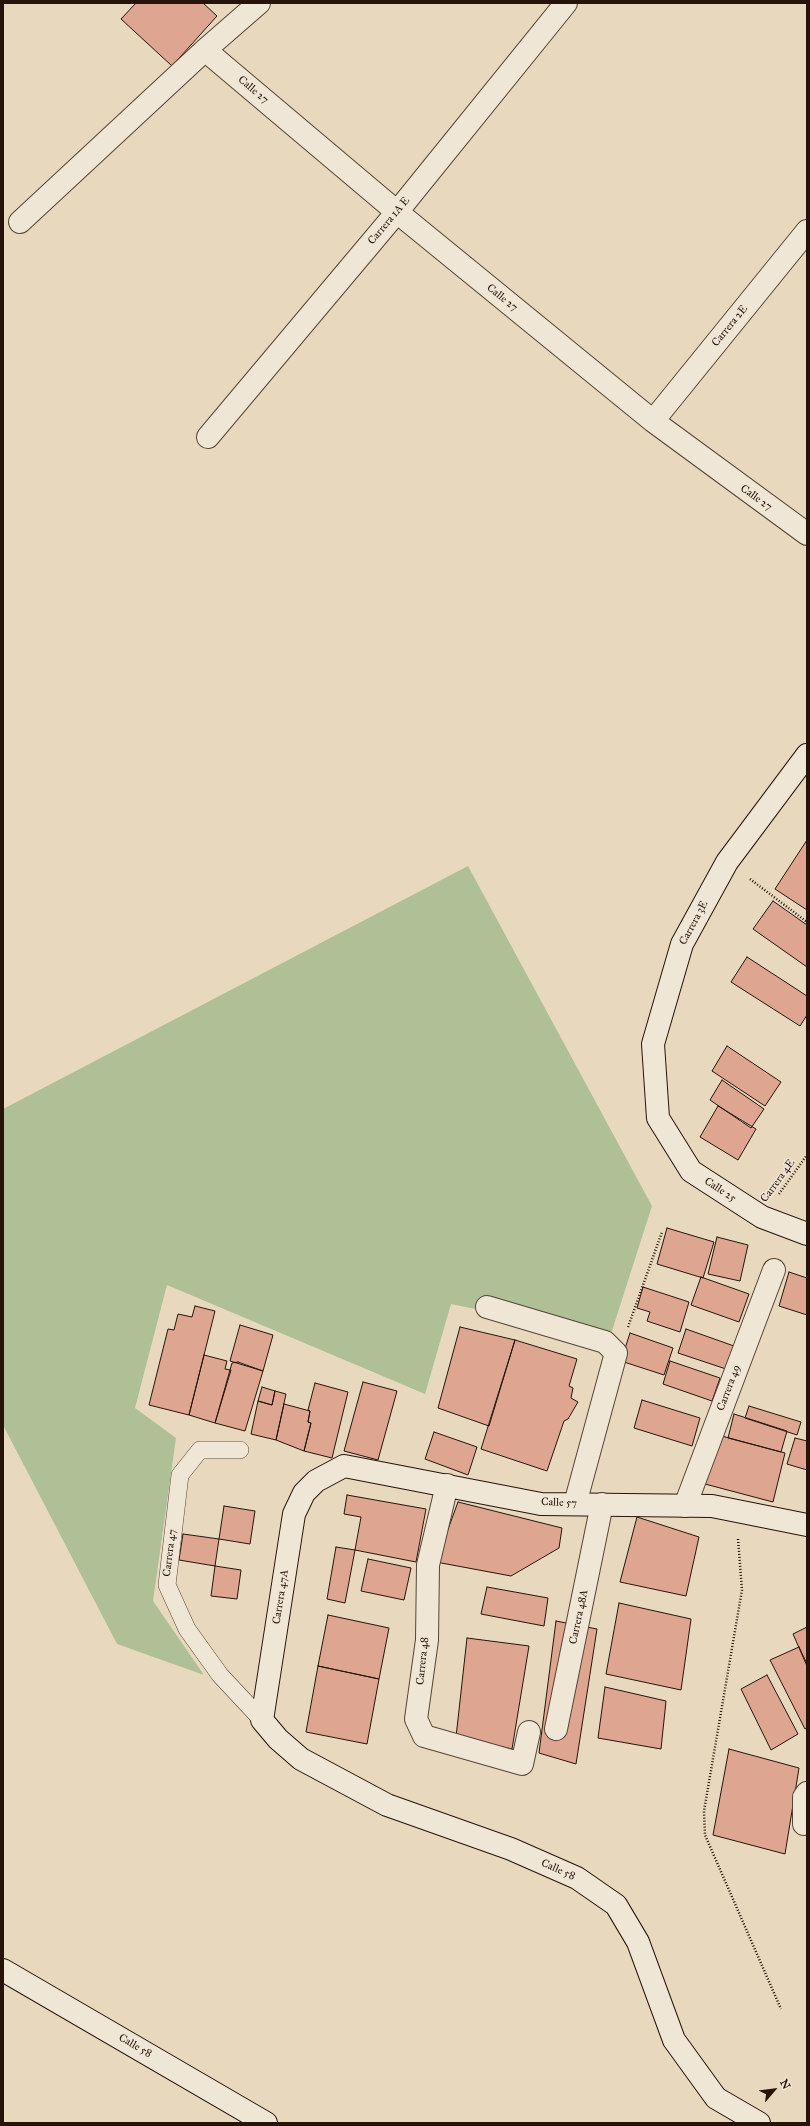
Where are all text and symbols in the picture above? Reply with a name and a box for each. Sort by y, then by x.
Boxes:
street label: Calle 27 [235,73,271,107]
street label: Carrera 1A E [365,195,413,247]
street label: Calle 27 [484,282,520,314]
street label: Carrera 2E [709,303,751,349]
street label: Calle 27 [738,482,774,514]
street label: Carrera 3E [677,899,711,947]
street label: Carrera 4E [758,1157,798,1205]
street label: Calle 25 [702,1175,738,1205]
street label: Carrera 49 [714,1363,744,1413]
street label: Calle 57 [541,1496,577,1510]
street label: Carrera 47 [161,1529,179,1577]
street label: Carrera 47A [270,1569,292,1625]
street label: Carrera 48A [567,1589,591,1645]
street label: Carrera 48 [414,1636,432,1686]
street label: Calle 58 [539,1857,577,1883]
street label: Calle 58 [116,2031,154,2061]
north arrow [754,2070,794,2110]
text: N [777,2077,793,2091]

